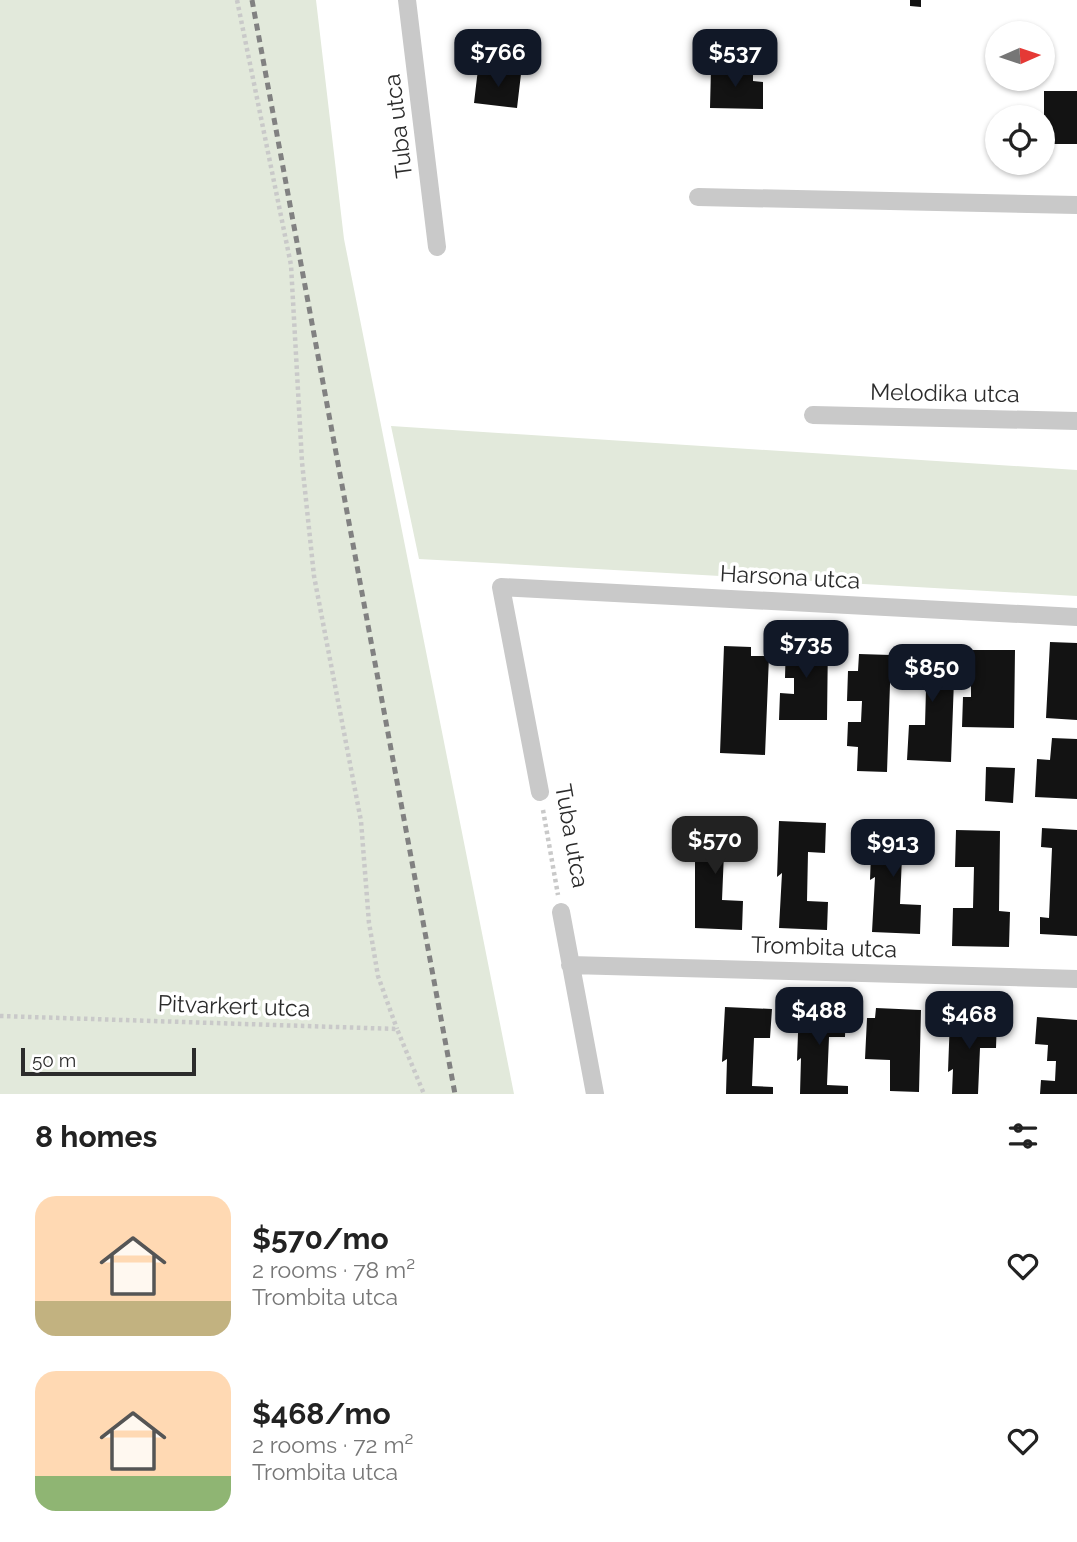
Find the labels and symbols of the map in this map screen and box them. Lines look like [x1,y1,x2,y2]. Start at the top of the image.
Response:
north arrow [985,21,1055,91]
pin: $766 [457,29,539,89]
pin: $537 [694,29,776,89]
street label: Tuba utca [378,72,417,180]
street label: Melodika utca [870,378,1020,407]
street label: Harsona utca [719,559,861,594]
pin: $735 [765,620,847,680]
pin: $850 [891,644,973,704]
street label: Tuba utca [550,782,595,890]
pin: $570 [674,816,756,876]
pin: $913 [852,820,934,879]
street label: Trombita utca [751,930,898,963]
pin: $488 [778,988,860,1047]
street label: Pitvarkert utca [157,989,311,1022]
pin: $468 [928,992,1010,1051]
scale bar [21,1045,196,1077]

